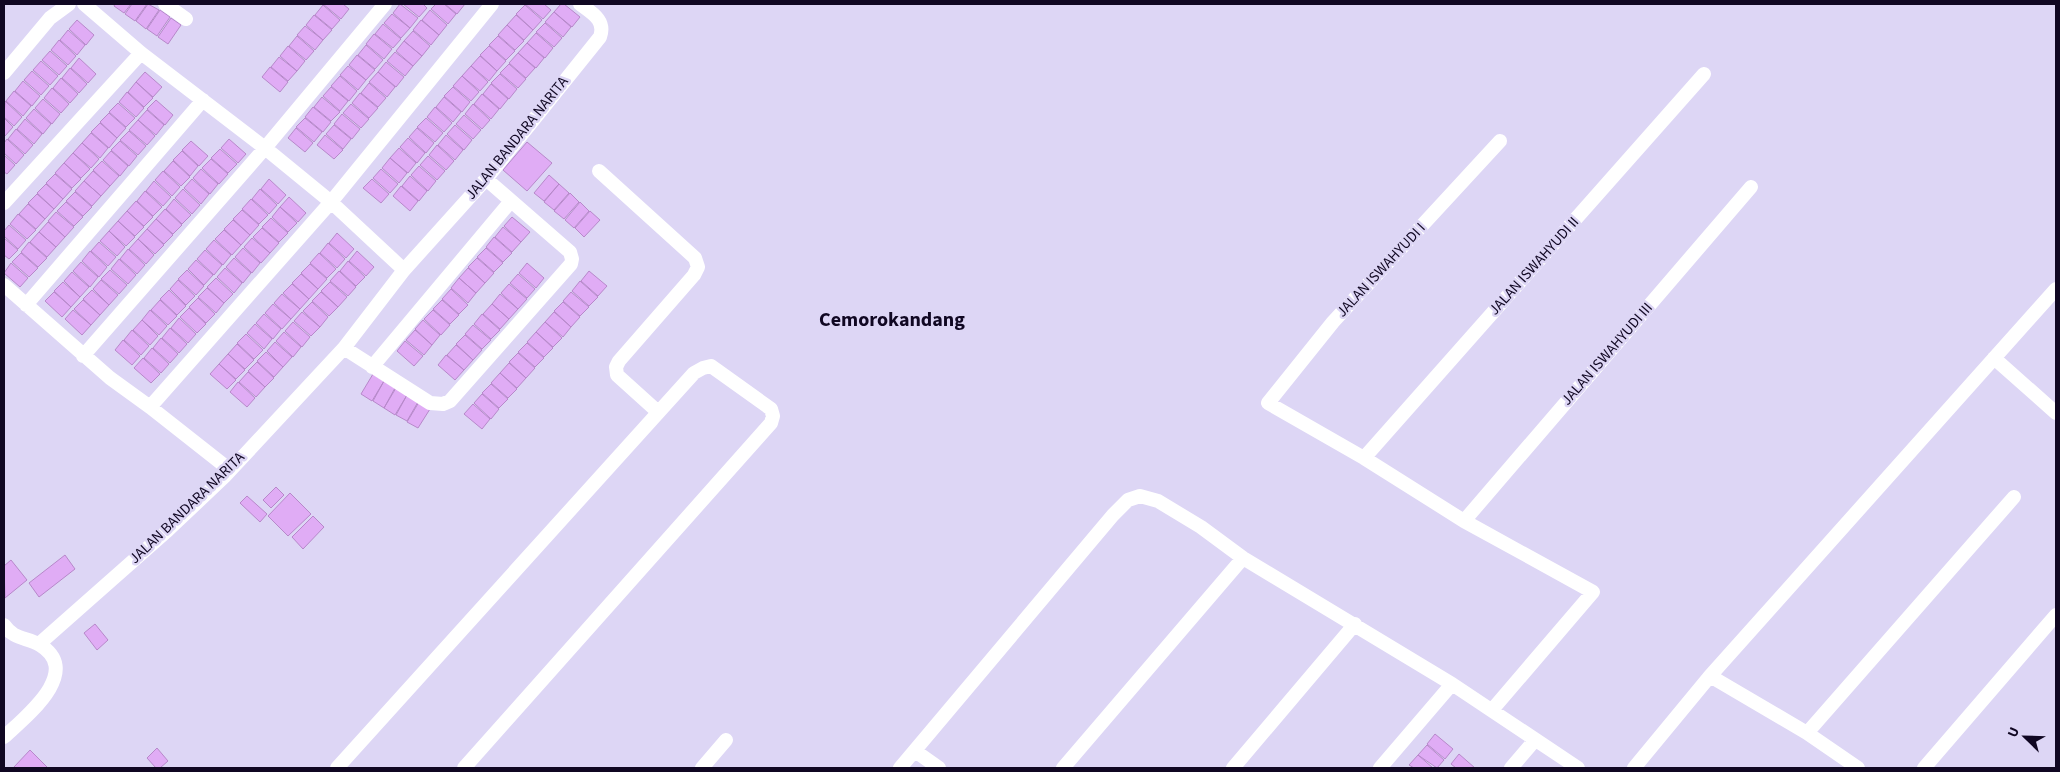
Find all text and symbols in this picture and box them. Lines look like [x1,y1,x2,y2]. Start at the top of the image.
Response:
street label: JALAN BANDARA NARITA [461,71,574,204]
street label: JALAN ISWAHYUDI II [1484,212,1584,320]
street label: JALAN ISWAHYUDI I [1332,218,1430,322]
street label: JALAN ISWAHYUDI III [1556,298,1658,410]
district label: Cemorokandang [819,306,965,334]
street label: JALAN BANDARA NARITA [125,447,250,569]
north arrow [2000,712,2050,762]
text: U [2003,724,2025,741]

